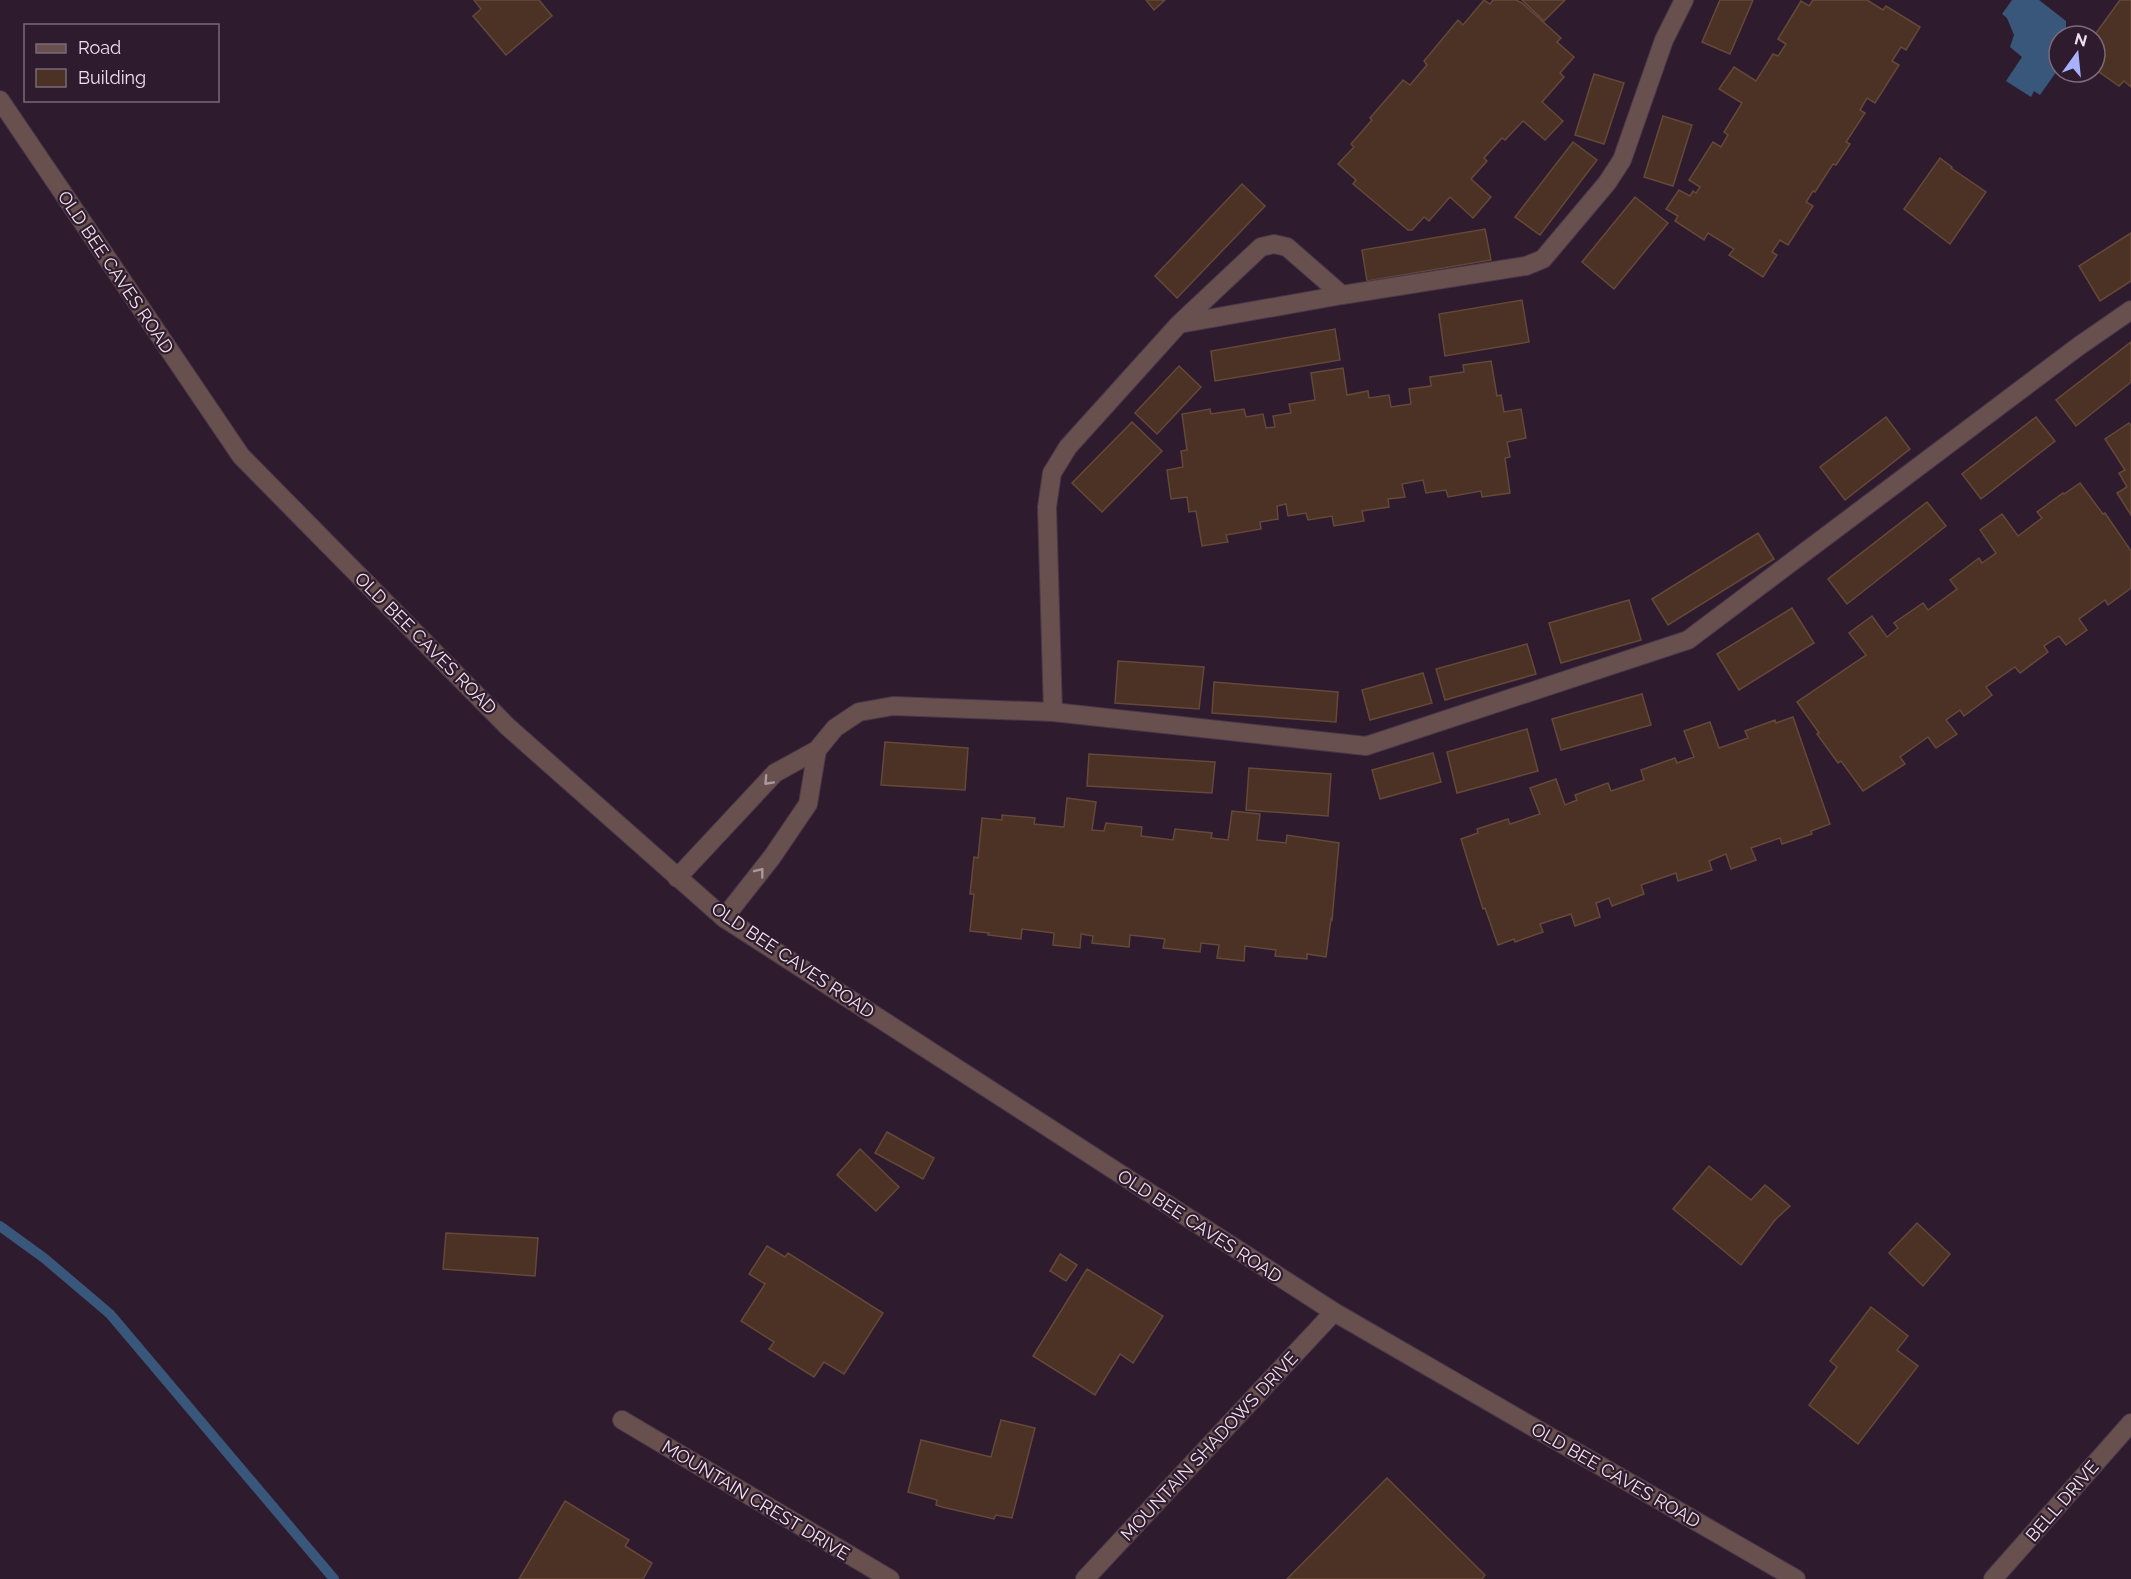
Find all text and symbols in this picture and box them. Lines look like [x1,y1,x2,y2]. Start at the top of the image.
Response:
legend [24,24,219,102]
north arrow [2047,24,2107,84]
text: N [2072,29,2089,51]
text: Road [78,37,121,58]
text: Building [78,67,146,88]
street label: OLD BEE CAVES ROAD [54,187,178,357]
street label: OLD BEE CAVES ROAD [351,568,501,718]
one-way arrow [764,774,775,785]
one-way arrow [753,868,764,879]
street label: OLD BEE CAVES ROAD [708,898,878,1022]
street label: OLD BEE CAVES ROAD [1114,1165,1286,1287]
street label: MOUNTAIN SHADOWS DRIVE [1116,1347,1302,1545]
street label: OLD BEE CAVES ROAD [1528,1418,1704,1532]
street label: MOUNTAIN CREST DRIVE [659,1436,854,1564]
street label: BELL DRIVE [2021,1456,2103,1546]

